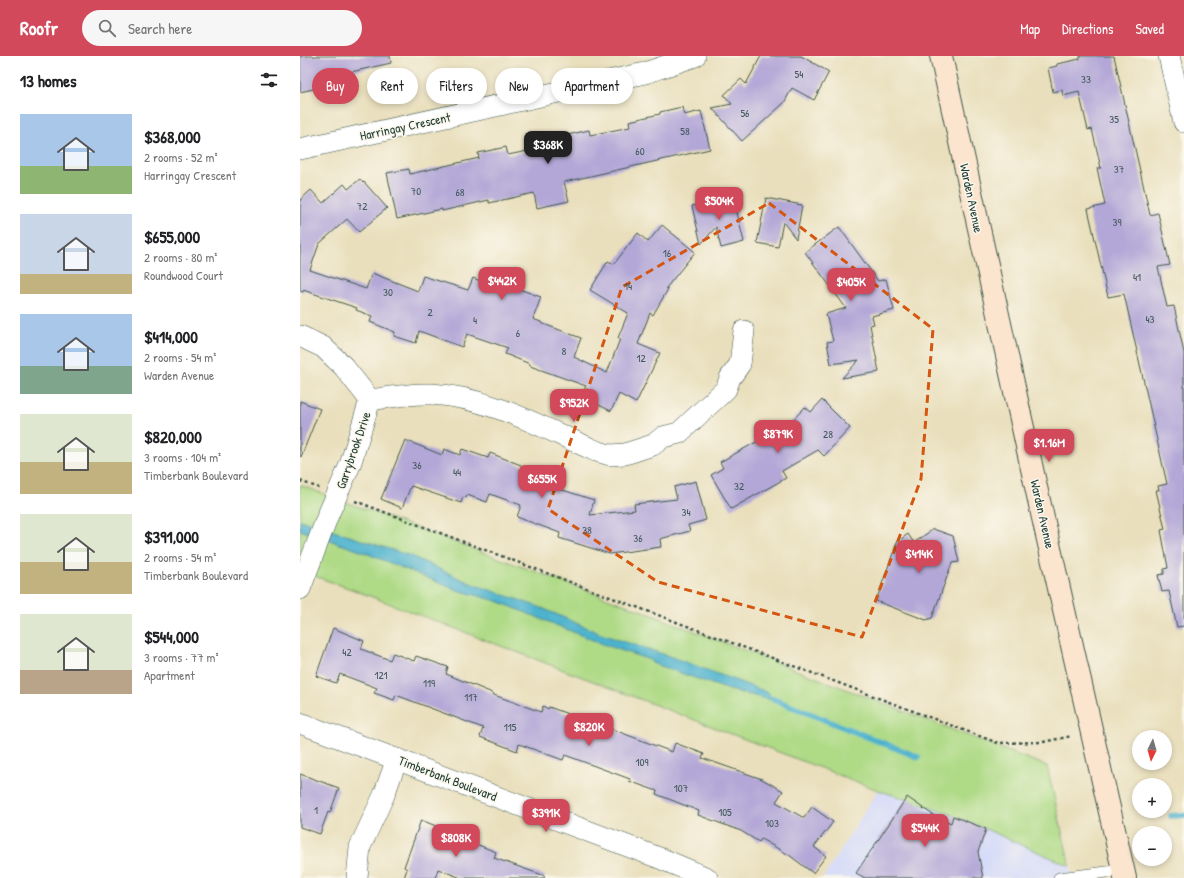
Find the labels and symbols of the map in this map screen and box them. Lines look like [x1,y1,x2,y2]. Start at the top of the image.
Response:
house number: 54 [795,67,803,81]
house number: 33 [1081,72,1091,86]
house number: 56 [740,106,750,120]
street label: Harringay Crescent [358,108,452,144]
house number: 35 [1109,112,1119,126]
house number: 58 [680,124,690,138]
pin: $368K [520,131,576,165]
house number: 60 [635,144,645,158]
street label: Warden Avenue [956,162,988,234]
house number: 37 [1114,162,1124,176]
house number: 70 [411,184,421,198]
house number: 68 [455,185,465,199]
pin: $504K [691,187,747,221]
house number: 72 [357,199,367,213]
house number: 39 [1113,215,1121,229]
house number: 16 [663,246,672,260]
pin: $442K [474,267,530,301]
pin: $405K [823,268,879,302]
house number: 41 [1133,270,1141,284]
house number: 14 [624,279,632,293]
house number: 30 [383,285,393,299]
house number: 2 [427,305,433,319]
house number: 43 [1145,312,1155,326]
house number: 4 [473,313,477,327]
house number: 6 [516,326,521,340]
house number: 8 [562,344,567,358]
house number: 12 [636,351,646,365]
pin: $952K [546,389,602,423]
street label: Garrybrook Drive [331,409,375,491]
pin: $879K [750,420,806,454]
house number: 28 [823,427,833,441]
pin: $1.16M [1016,429,1082,463]
house number: 36 [412,458,422,472]
house number: 44 [453,465,461,479]
pin: $655K [514,465,570,499]
street label: Warden Avenue [1026,478,1060,550]
house number: 32 [734,479,744,493]
house number: 34 [681,505,691,519]
house number: 38 [582,523,592,537]
house number: 36 [633,531,643,545]
pin: $414K [891,540,947,574]
house number: 42 [342,645,352,659]
house number: 121 [374,668,388,682]
house number: 119 [423,676,435,690]
house number: 117 [464,690,478,704]
pin: $820K [561,713,617,747]
house number: 115 [504,720,517,734]
north arrow [1132,730,1172,770]
street label: Timberbank Boulevard [396,751,500,805]
house number: 109 [636,755,648,769]
house number: 107 [674,781,688,795]
pin: $391K [518,799,574,833]
house number: 1 [314,803,318,817]
house number: 105 [718,805,732,819]
pin: $544K [897,814,953,848]
house number: 103 [765,816,779,830]
pin: $808K [428,824,484,858]

